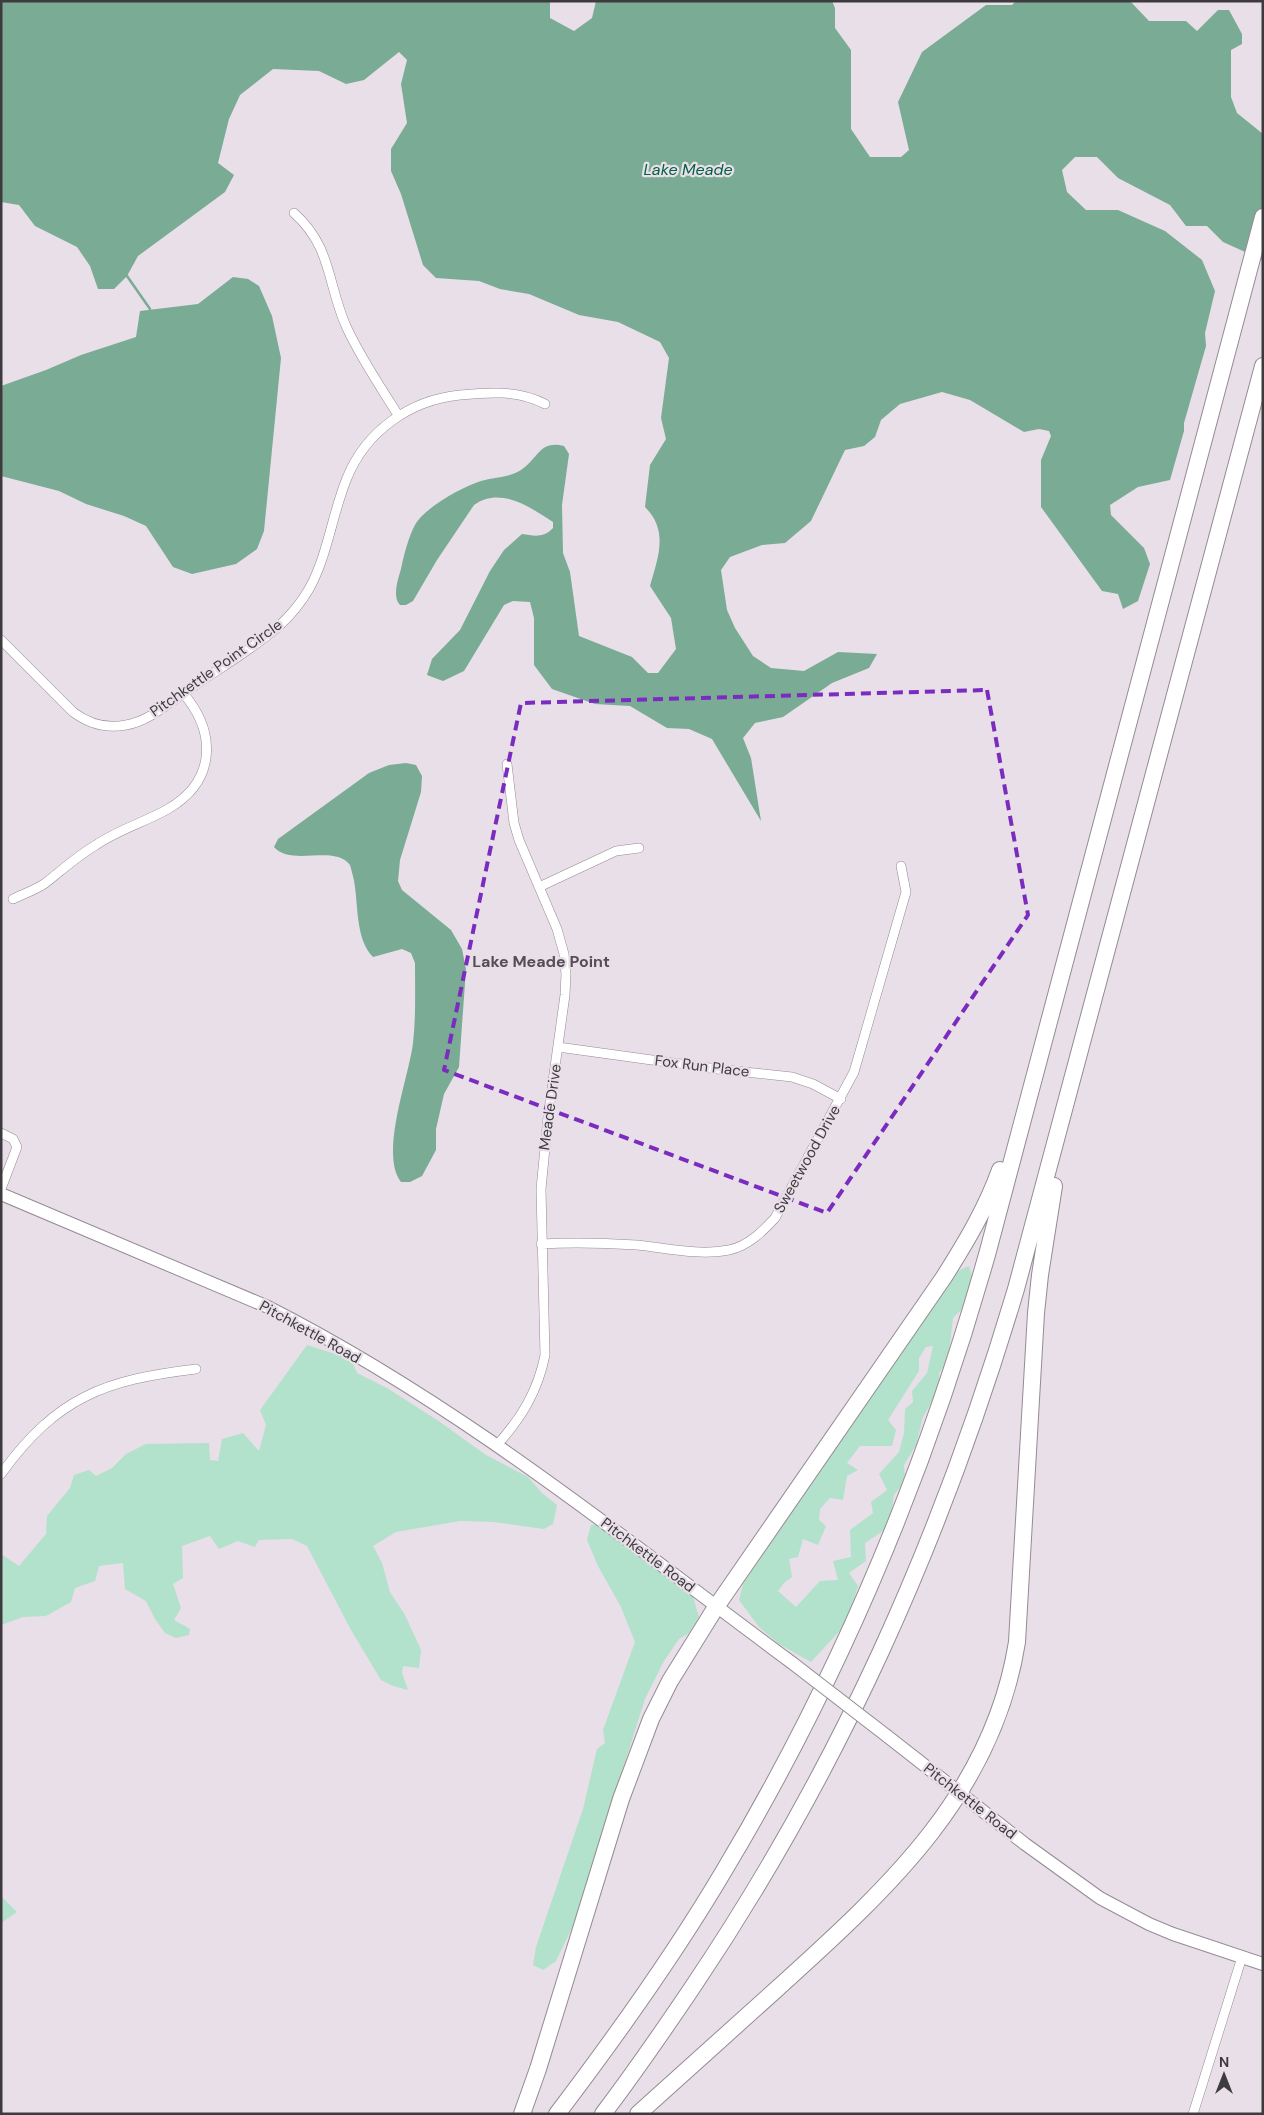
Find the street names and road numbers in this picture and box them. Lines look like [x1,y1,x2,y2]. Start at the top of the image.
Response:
street label: Pitchkettle Point Circle [146,615,286,721]
street label: Fox Run Place [654,1050,750,1082]
street label: Meade Drive [534,1063,566,1151]
street label: Sweetwood Drive [769,1101,845,1217]
street label: Pitchkettle Road [256,1296,364,1368]
street label: Pitchkettle Road [597,1513,699,1597]
street label: Pitchkettle Road [919,1758,1021,1844]

